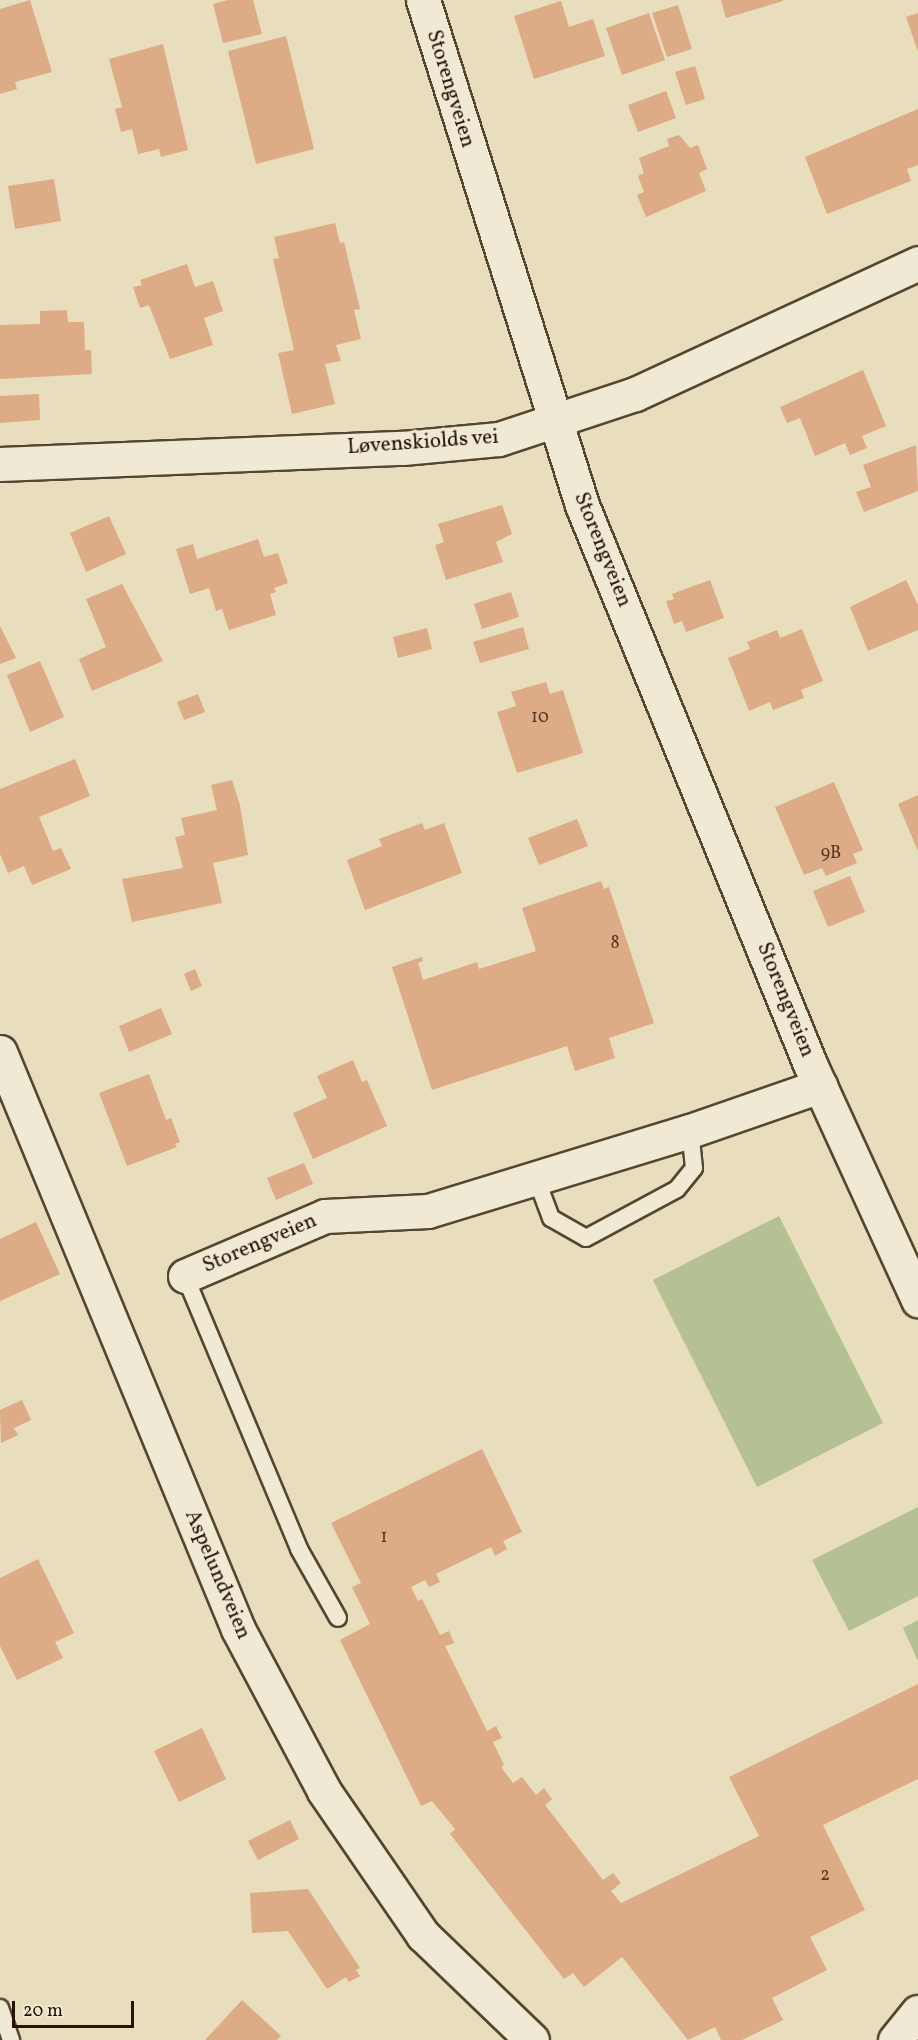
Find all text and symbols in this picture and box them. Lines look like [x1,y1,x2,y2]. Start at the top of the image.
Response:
street label: Storengveien [420,27,480,151]
street label: Løvenskiolds vei [346,425,500,461]
street label: Storengveien [568,489,636,611]
house number: 10 [531,707,549,729]
house number: 9B [821,843,841,865]
house number: 8 [610,933,620,955]
street label: Storengveien [751,939,819,1061]
street label: Storengveien [199,1209,321,1279]
street label: Aspelundveien [178,1507,256,1643]
house number: 1 [381,1527,387,1549]
house number: 2 [820,1865,830,1887]
scale bar [15,1989,136,2027]
text: 20 m [23,1999,63,2024]

